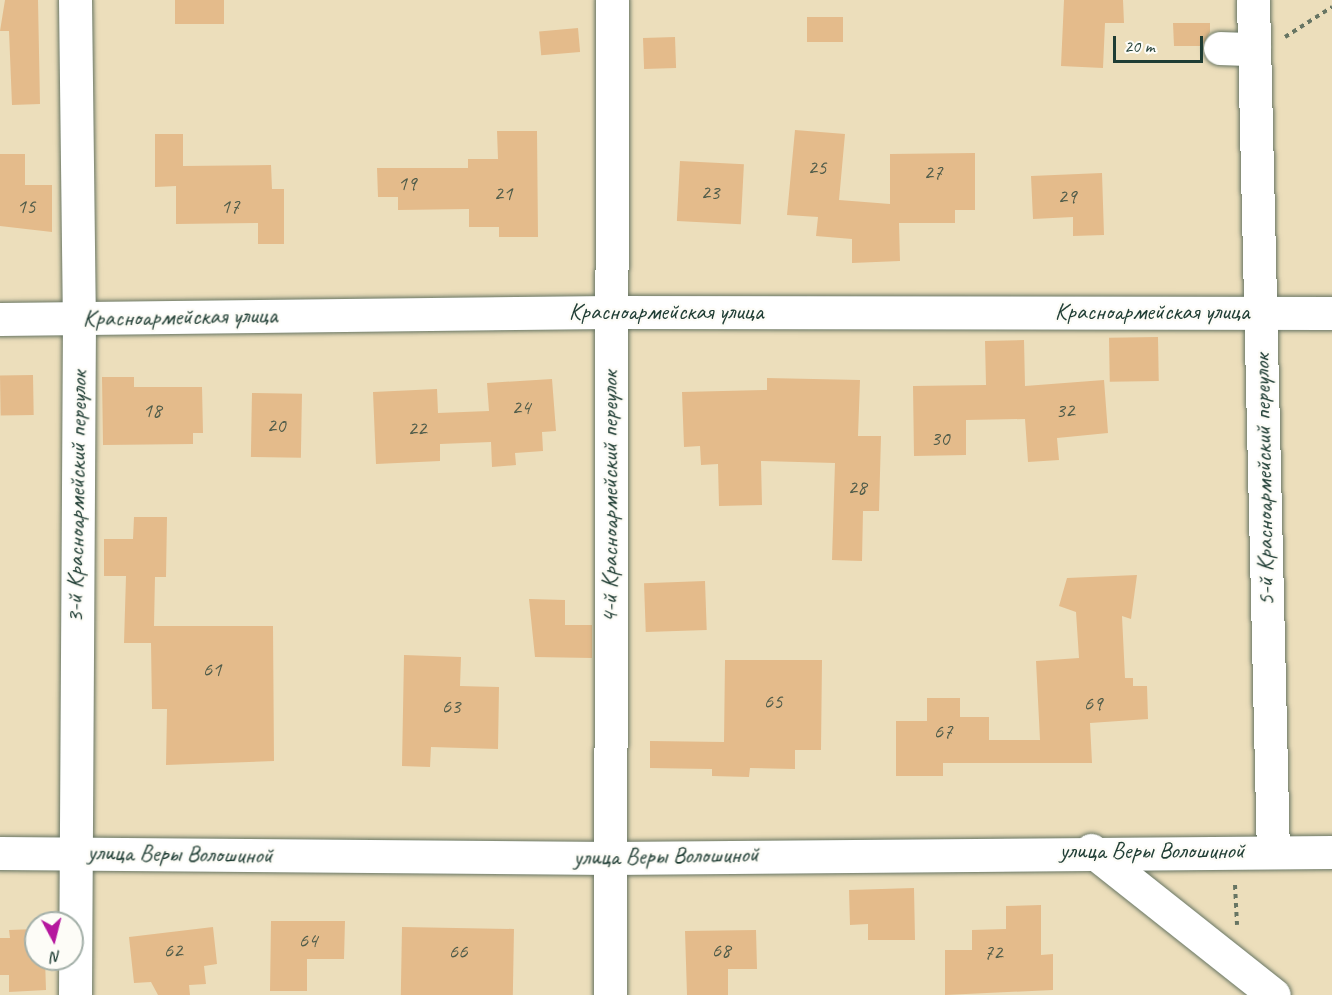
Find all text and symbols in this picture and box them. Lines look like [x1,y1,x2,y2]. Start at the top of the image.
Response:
scale bar [1116,24,1206,62]
text: 20 m [1124,35,1155,57]
house number: 25 [808,154,826,180]
house number: 27 [924,159,942,185]
house number: 19 [398,170,416,196]
house number: 23 [701,179,719,205]
house number: 21 [494,180,512,206]
house number: 29 [1058,183,1076,209]
house number: 15 [17,193,35,219]
house number: 17 [221,193,239,219]
street label: Красноармейская улица [568,298,764,326]
street label: Красноармейская улица [1054,298,1250,326]
street label: Красноармейская улица [82,301,278,333]
street label: 5-й Красноармейский переулок [1247,354,1281,606]
street label: 3-й Красноармейский переулок [60,371,94,623]
street label: 4-й Красноармейский переулок [596,371,624,623]
house number: 24 [512,394,530,420]
house number: 18 [143,397,161,423]
house number: 32 [1056,397,1074,423]
house number: 20 [267,412,285,438]
house number: 22 [408,415,426,441]
house number: 30 [931,425,949,451]
house number: 28 [848,474,866,500]
house number: 61 [203,656,221,682]
house number: 65 [764,688,782,714]
house number: 69 [1084,690,1102,716]
house number: 63 [442,693,460,719]
house number: 67 [934,718,952,744]
street label: улица Веры Волошиной [1059,837,1245,865]
street label: улица Веры Волошиной [87,838,273,870]
street label: улица Веры Волошиной [573,840,759,872]
north arrow [24,911,84,971]
house number: 64 [299,927,317,953]
house number: 62 [164,937,182,963]
house number: 68 [712,937,730,963]
house number: 66 [449,938,467,964]
house number: 72 [984,939,1002,965]
text: N [50,946,62,967]

